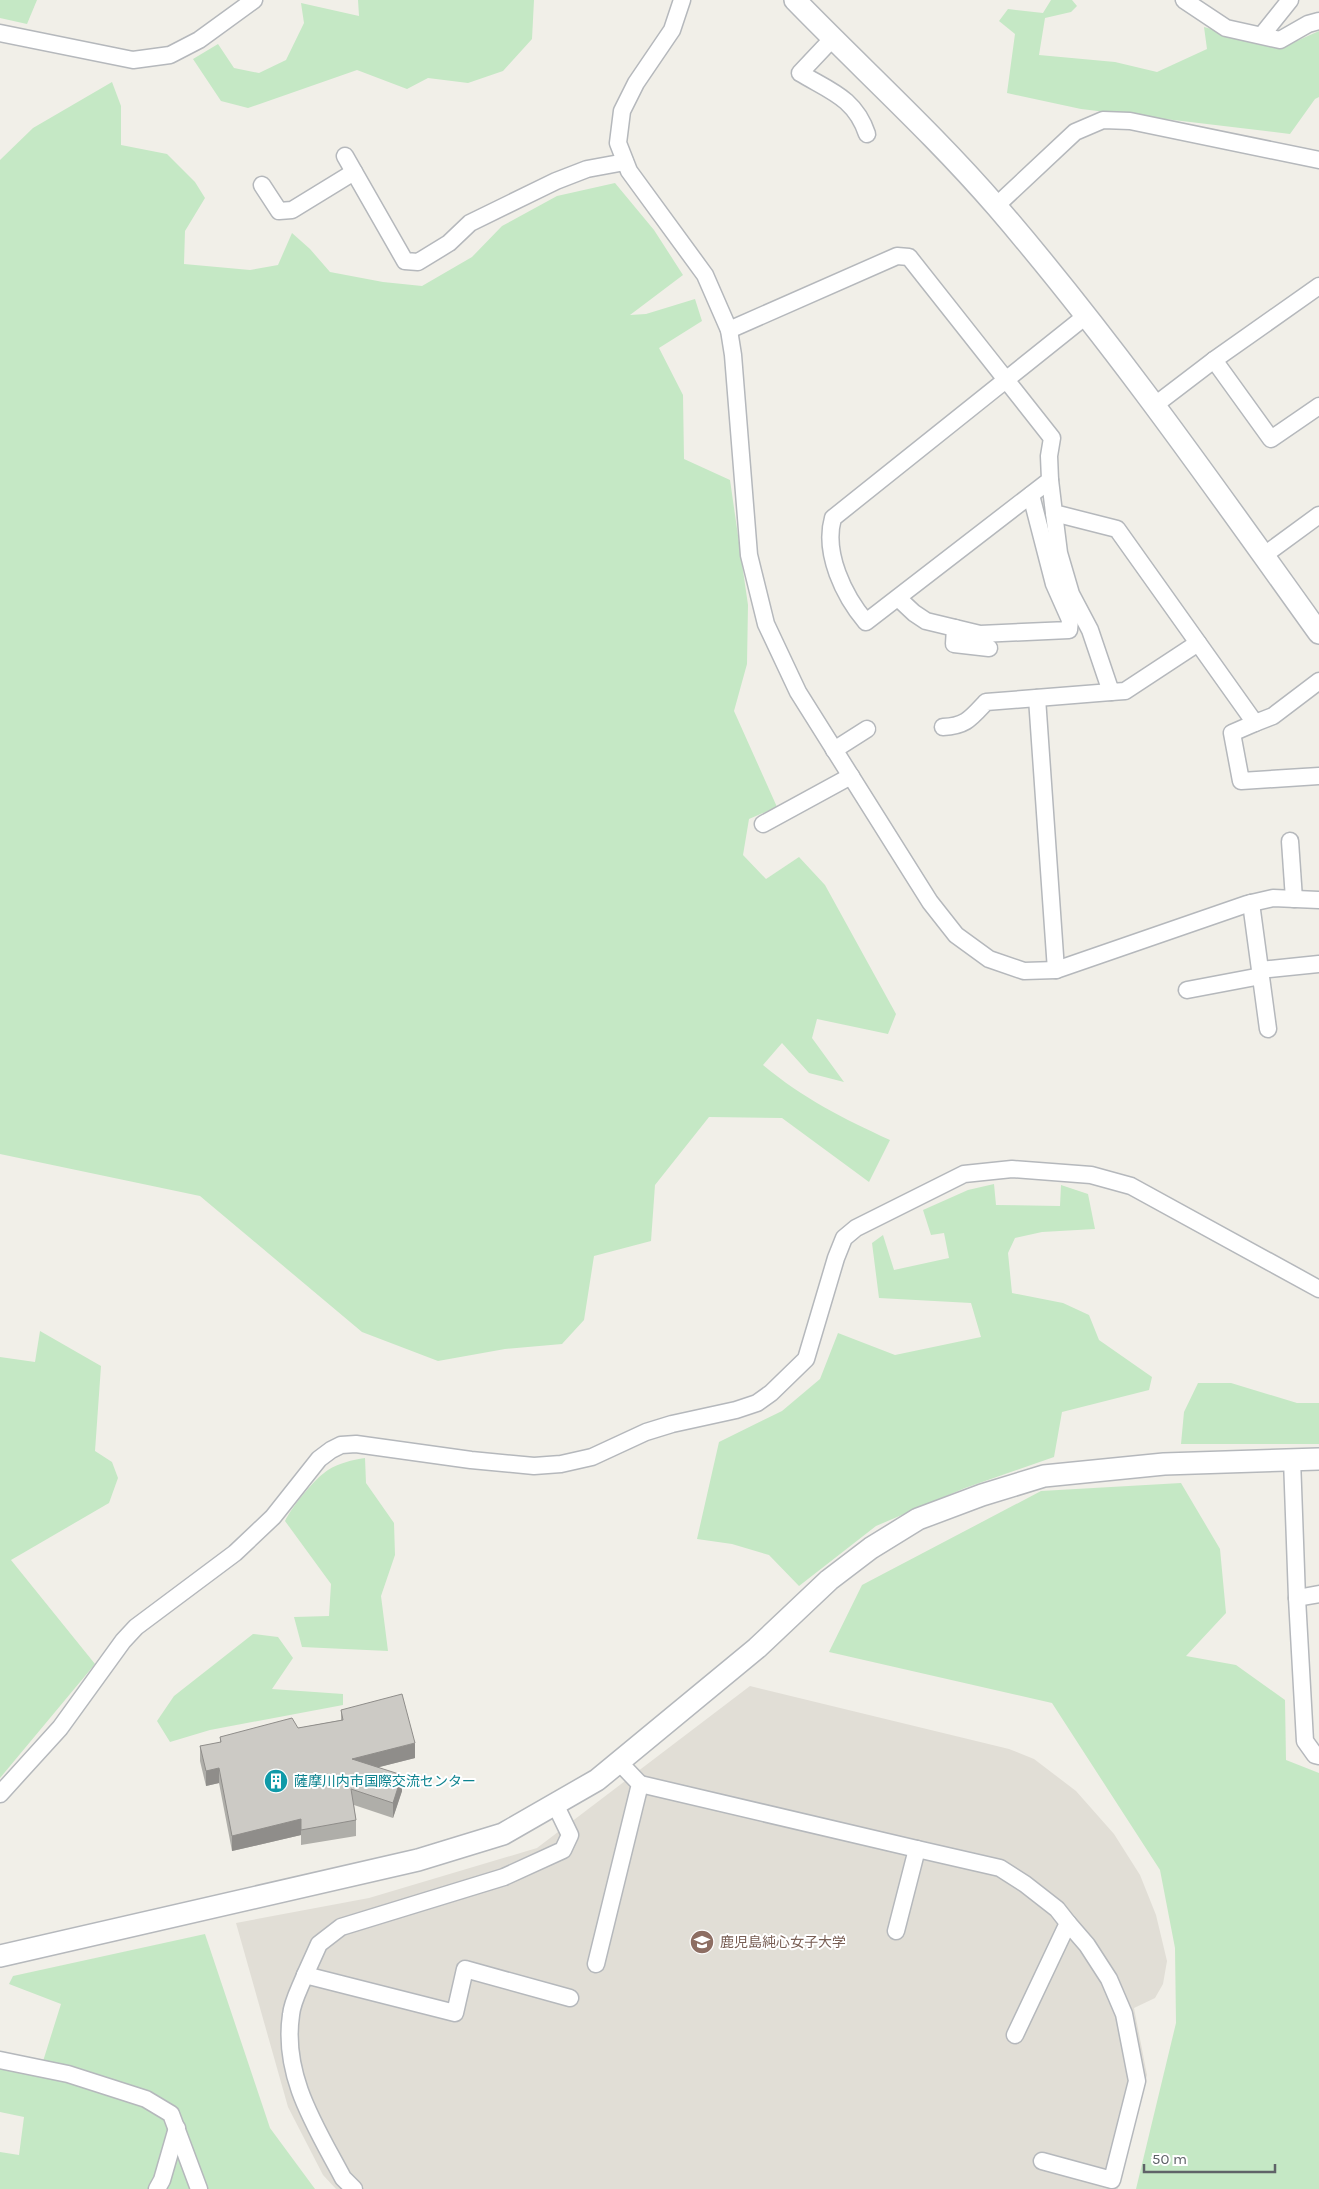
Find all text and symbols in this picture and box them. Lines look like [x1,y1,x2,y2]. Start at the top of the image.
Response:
building icon: 薩摩川内市国際交流センター [263,1768,289,1794]
place label: 薩摩川内市国際交流センター [294,1773,476,1790]
school or university icon: 鹿児島純心女子大学 [689,1929,715,1955]
place label: 鹿児島純心女子大学 [720,1934,846,1951]
scale bar [1144,2142,1275,2174]
text: 50 m [1152,2150,1187,2168]

